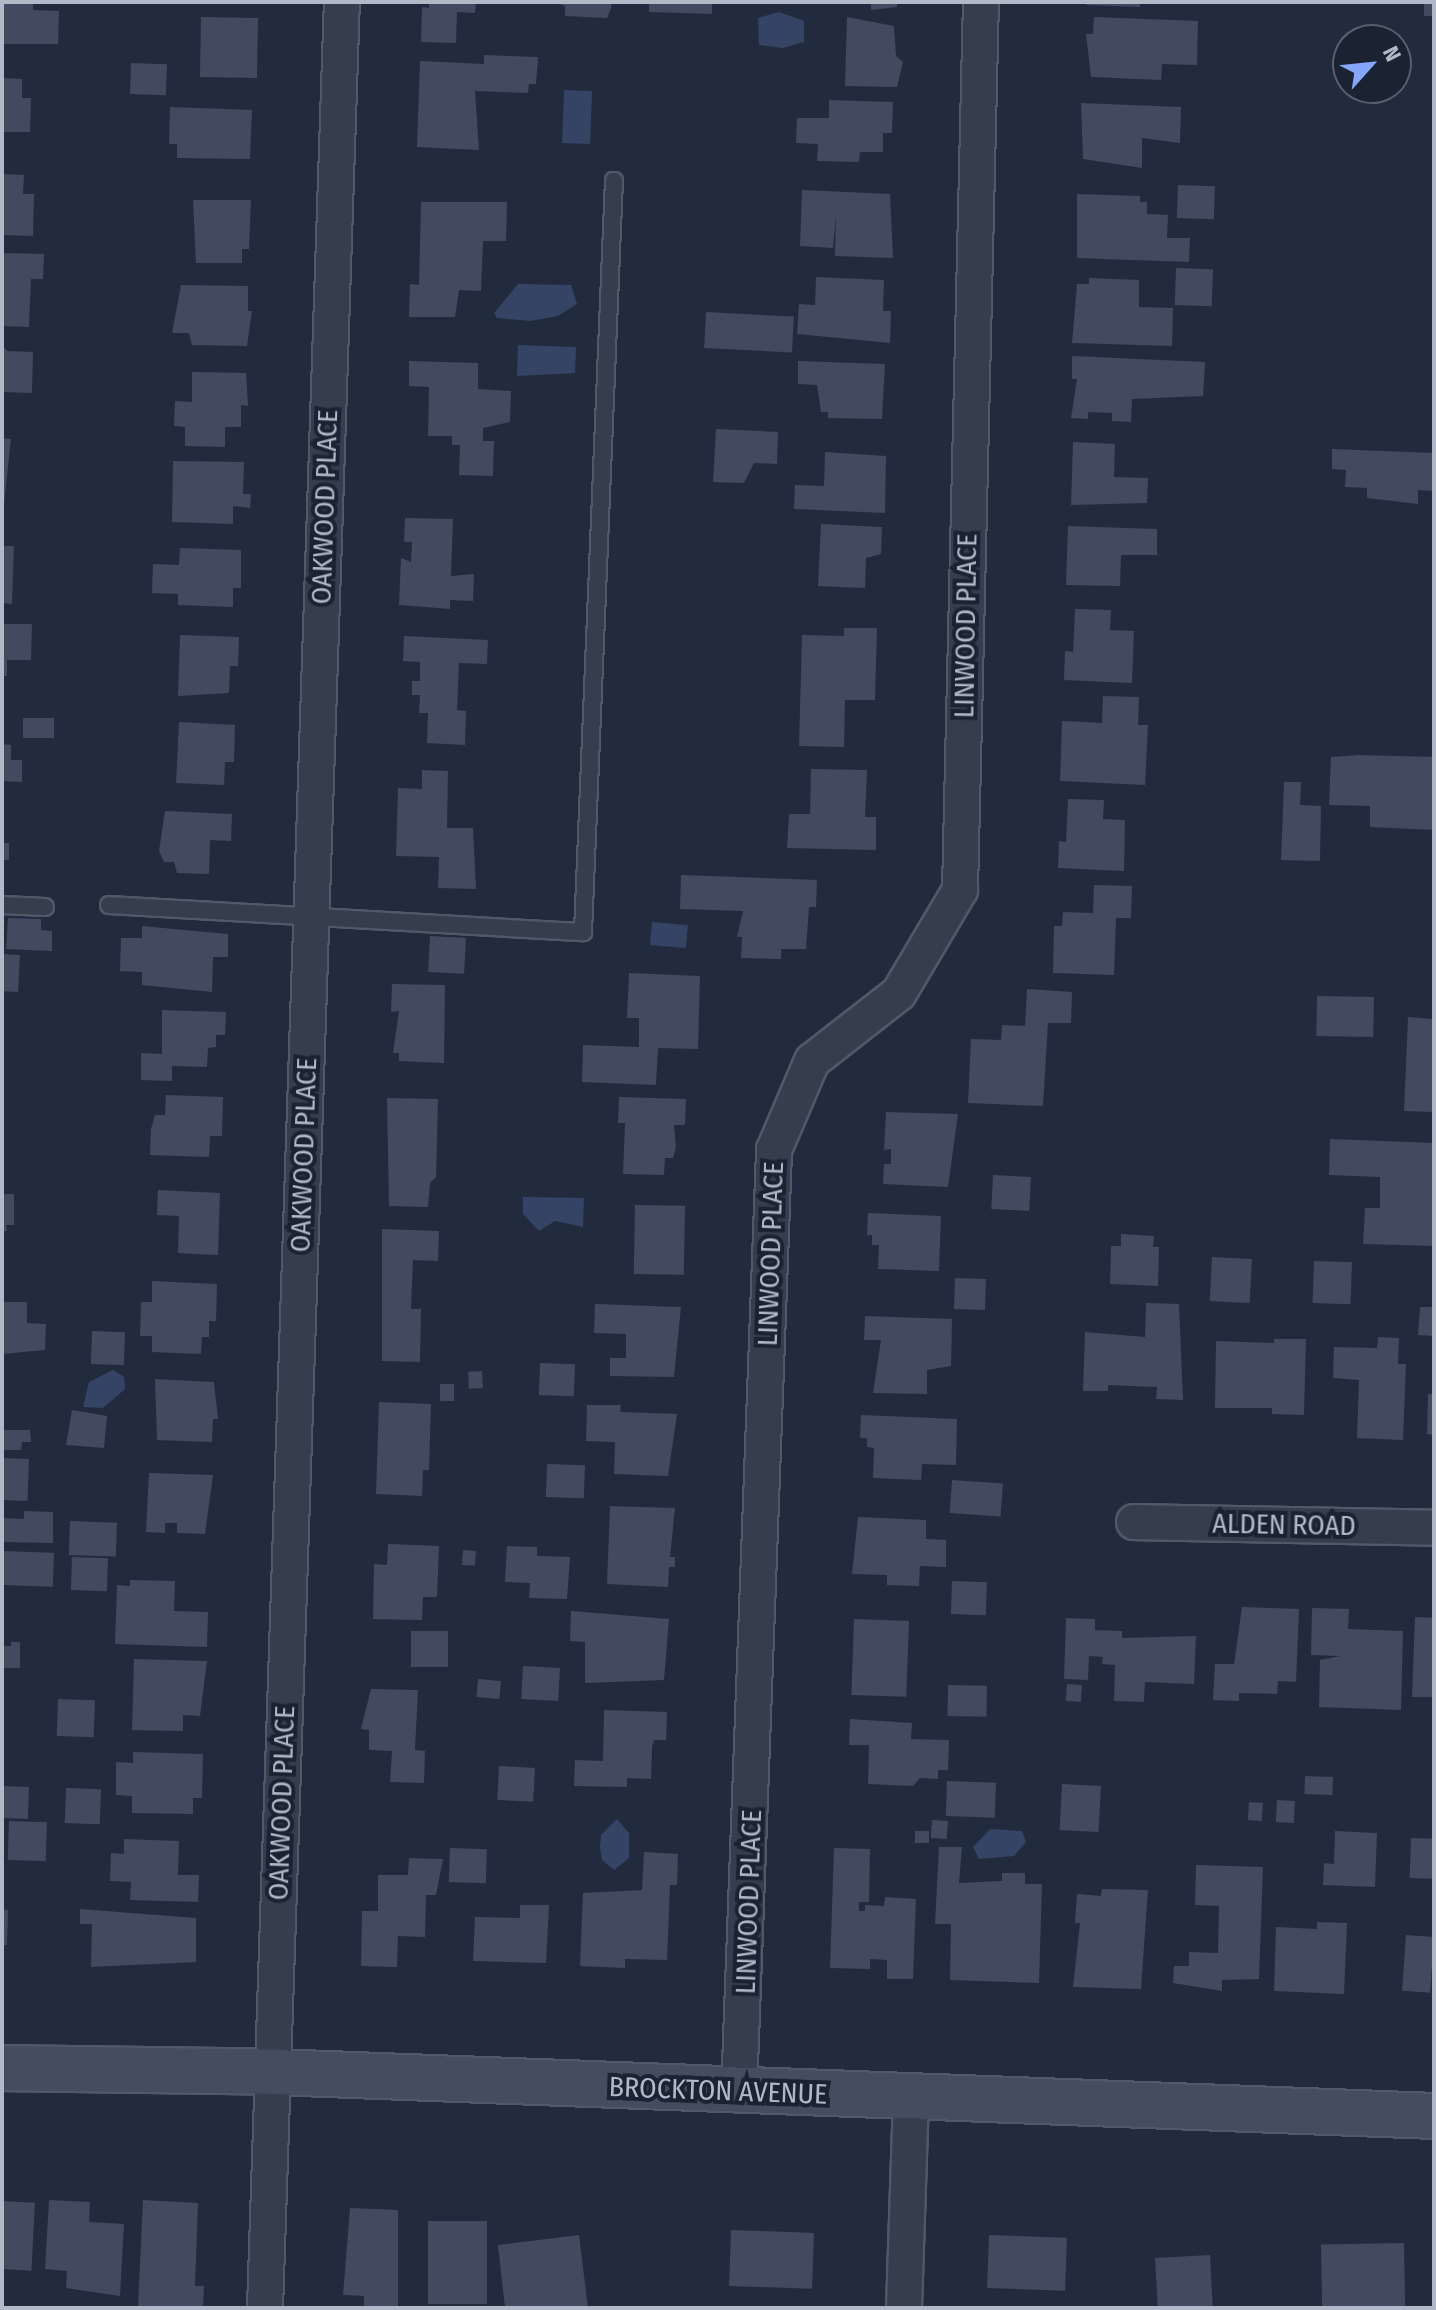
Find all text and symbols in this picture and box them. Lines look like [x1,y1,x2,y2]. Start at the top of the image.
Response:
north arrow [1332,24,1412,104]
text: N [1377,42,1407,66]
street label: OAKWOOD PLACE [305,409,345,605]
street label: LINWOOD PLACE [948,533,984,719]
street label: OAKWOOD PLACE [284,1057,324,1253]
street label: LINWOOD PLACE [751,1161,791,1347]
street label: ALDEN ROAD [1212,1507,1356,1543]
street label: OAKWOOD PLACE [262,1705,302,1901]
street label: LINWOOD PLACE [729,1809,769,1995]
street label: BROCKTON AVENUE [608,2070,828,2112]

